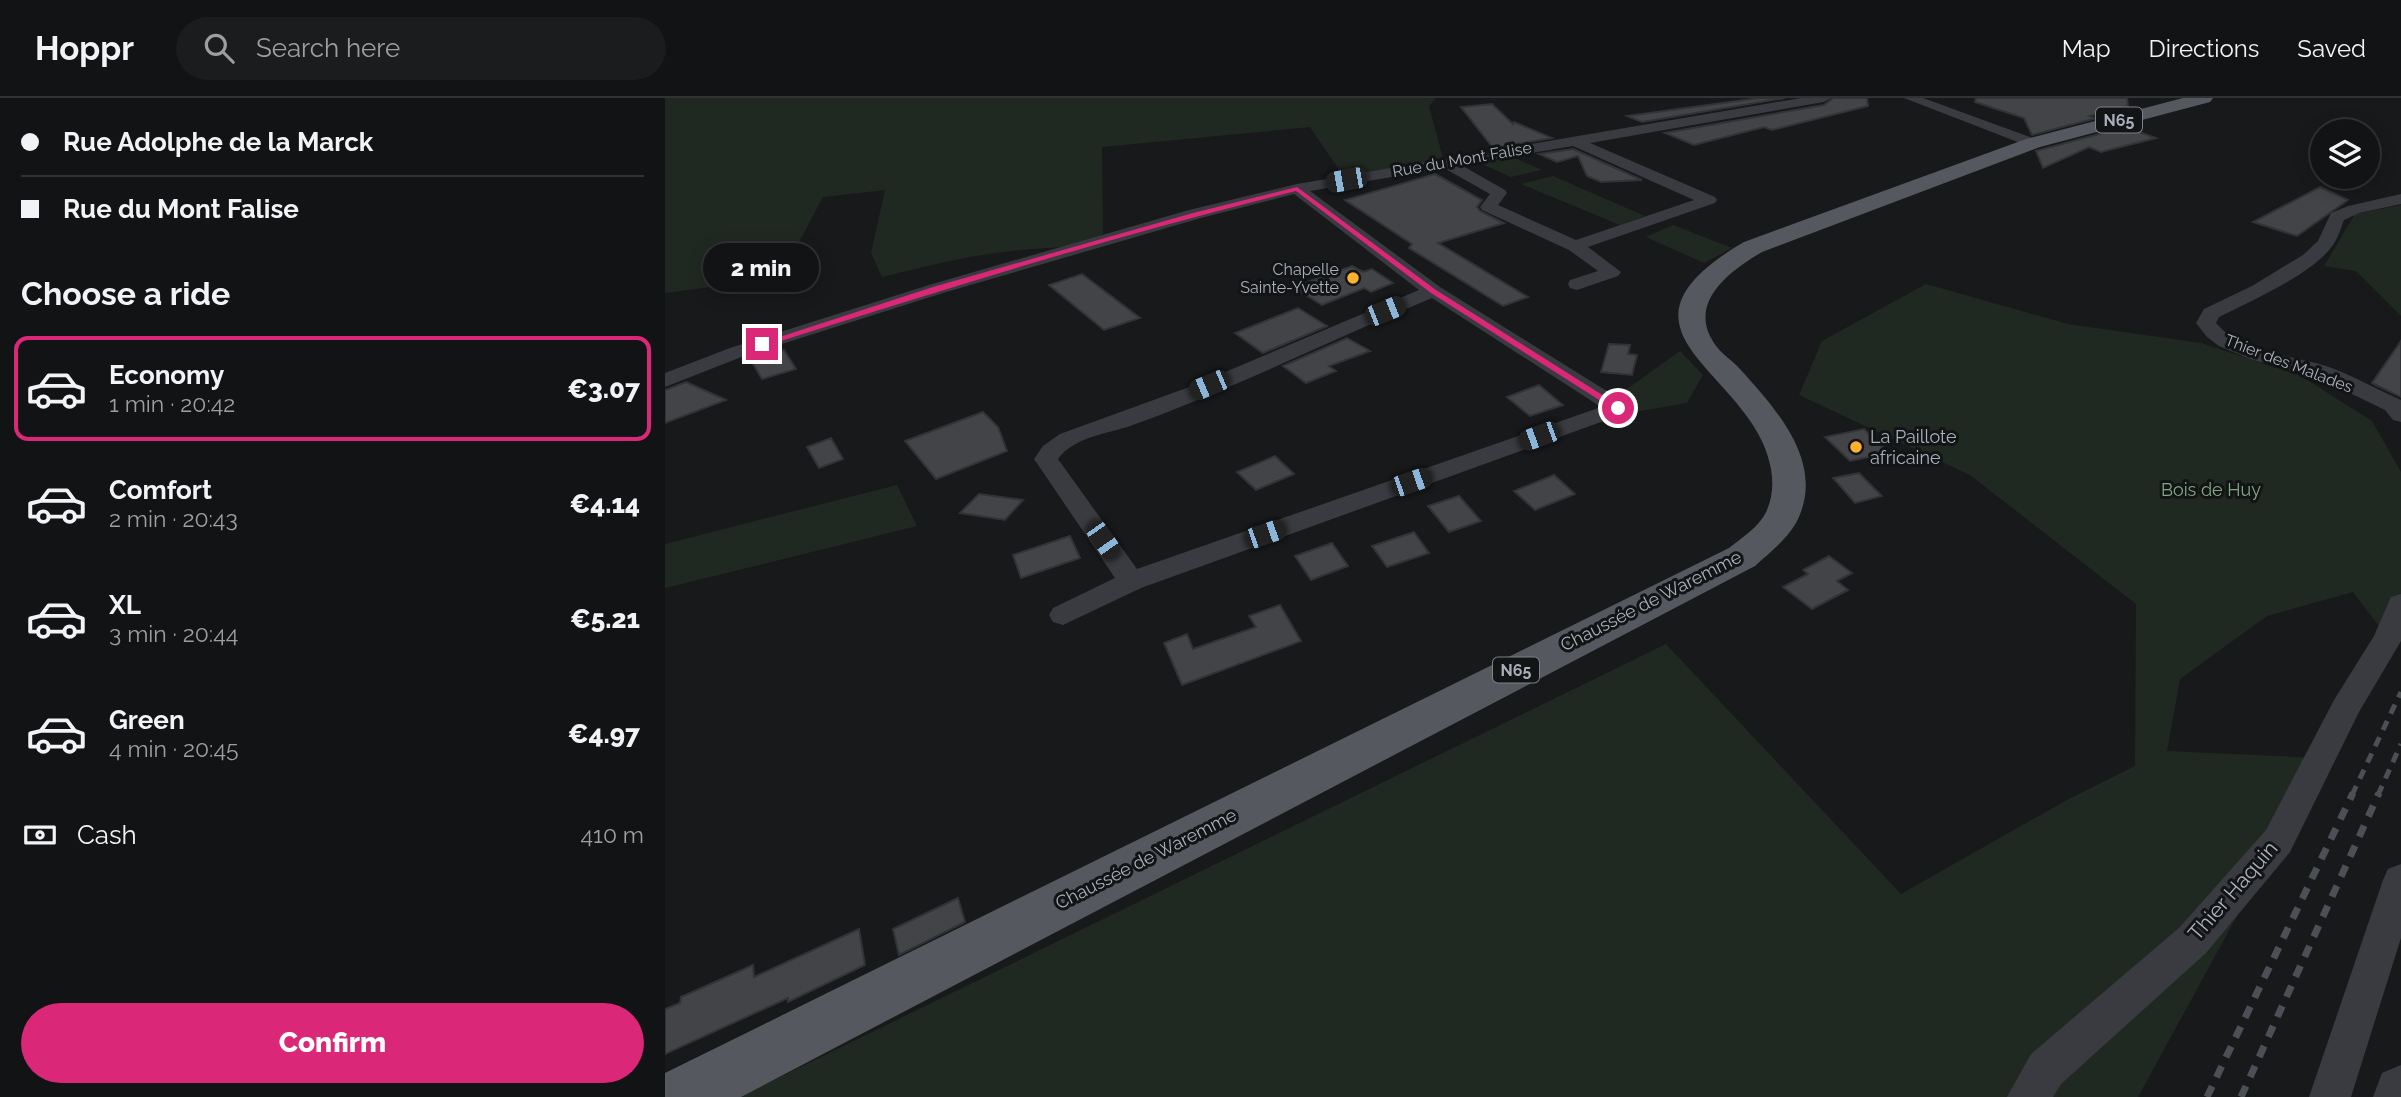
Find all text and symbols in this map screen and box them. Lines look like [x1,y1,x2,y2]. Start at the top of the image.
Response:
search box [176,17,666,80]
text: Hoppr [35,29,134,68]
icon: search [200,29,238,67]
text: Search here [256,33,400,63]
text: Map [2062,34,2111,63]
text: Directions [2149,34,2259,63]
text: Saved [2297,34,2366,63]
road number: N65 [2096,108,2142,132]
map controls [2310,119,2380,189]
button: layers [2310,119,2380,189]
text: Rue Adolphe de la Marck [63,127,373,157]
street label: Rue du Mont Falise [1391,138,1533,181]
car [1324,166,1369,194]
text: Rue du Mont Falise [63,194,299,224]
callout: 2 min [704,243,820,292]
text: 2 min [731,254,791,281]
place label: Chapelle Sainte-Yvette [1240,260,1339,297]
marker: Chapelle Sainte-Yvette [1345,270,1361,286]
text: Choose a ride [21,275,230,312]
car [1362,293,1409,329]
route end [746,328,778,360]
street label: Thier des Malades [2222,330,2356,397]
icon: car [25,357,88,420]
text: Economy [109,360,224,390]
car [1186,367,1233,403]
text: €3.07 [567,374,640,404]
text: 1 min · 20:42 [109,390,235,417]
route start [1602,392,1634,424]
car [1516,419,1563,453]
place label: La Paillote africaine [1870,426,1957,468]
marker: La Paillote africaine [1848,439,1864,455]
car [1388,465,1435,499]
icon: car [25,472,88,535]
text: Comfort [109,475,212,505]
park label: Bois de Huy [2161,479,2261,500]
text: €4.14 [569,489,640,519]
text: 2 min · 20:43 [109,505,238,532]
car [1083,517,1124,563]
car [1242,517,1289,551]
street label: Chaussée de Waremme [1557,546,1745,655]
icon: car [25,587,88,650]
text: XL [109,590,141,620]
text: €5.21 [570,604,640,634]
text: 3 min · 20:44 [109,620,238,647]
road number: N65 [1493,657,1539,682]
icon: car [25,702,88,765]
text: Green [109,705,185,735]
text: €4.97 [568,719,640,749]
text: 4 min · 20:45 [109,735,239,762]
street label: Chaussée de Waremme [1052,804,1240,913]
icon: cash [21,816,59,854]
text: Cash [77,820,137,850]
text: 410 m [581,821,644,848]
street label: Thier Haquin [2183,836,2283,945]
button: Confirm [21,1003,644,1083]

